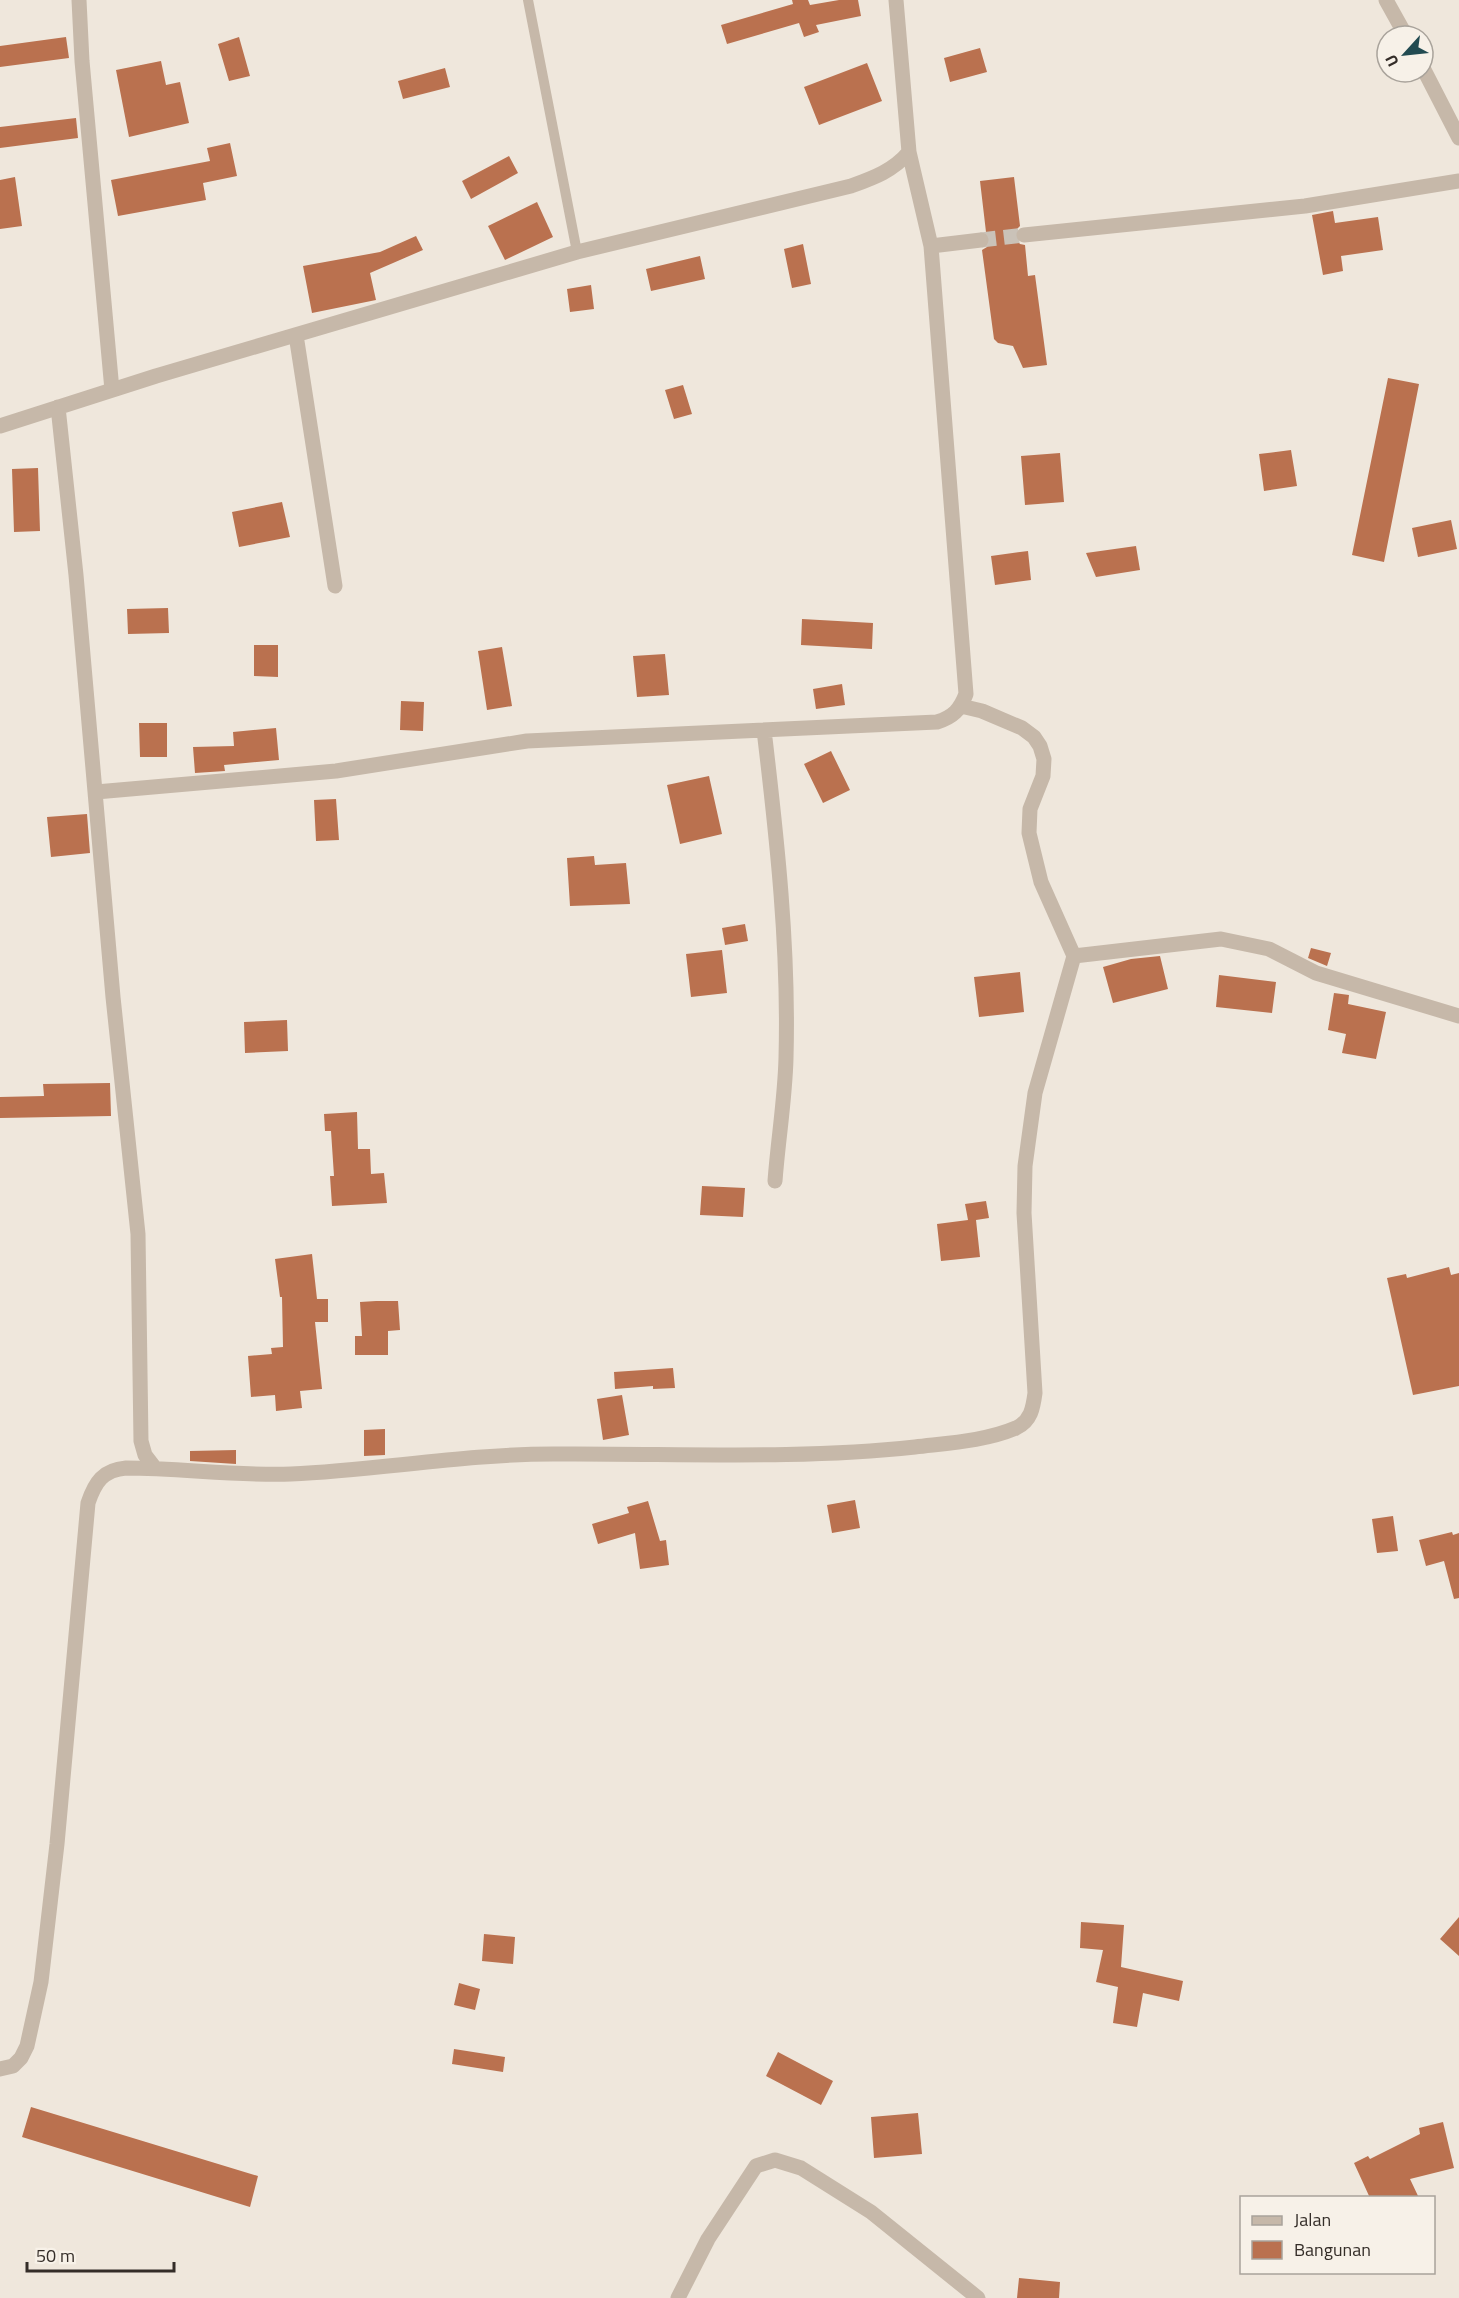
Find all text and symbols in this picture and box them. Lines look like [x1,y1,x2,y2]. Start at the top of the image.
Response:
north arrow [1375,24,1435,84]
text: U [1379,51,1405,71]
legend [1240,2196,1435,2274]
text: Jalan [1294,2206,1331,2233]
scale bar [27,2235,174,2273]
text: Bangunan [1294,2236,1371,2263]
text: 50 m [36,2242,75,2269]

